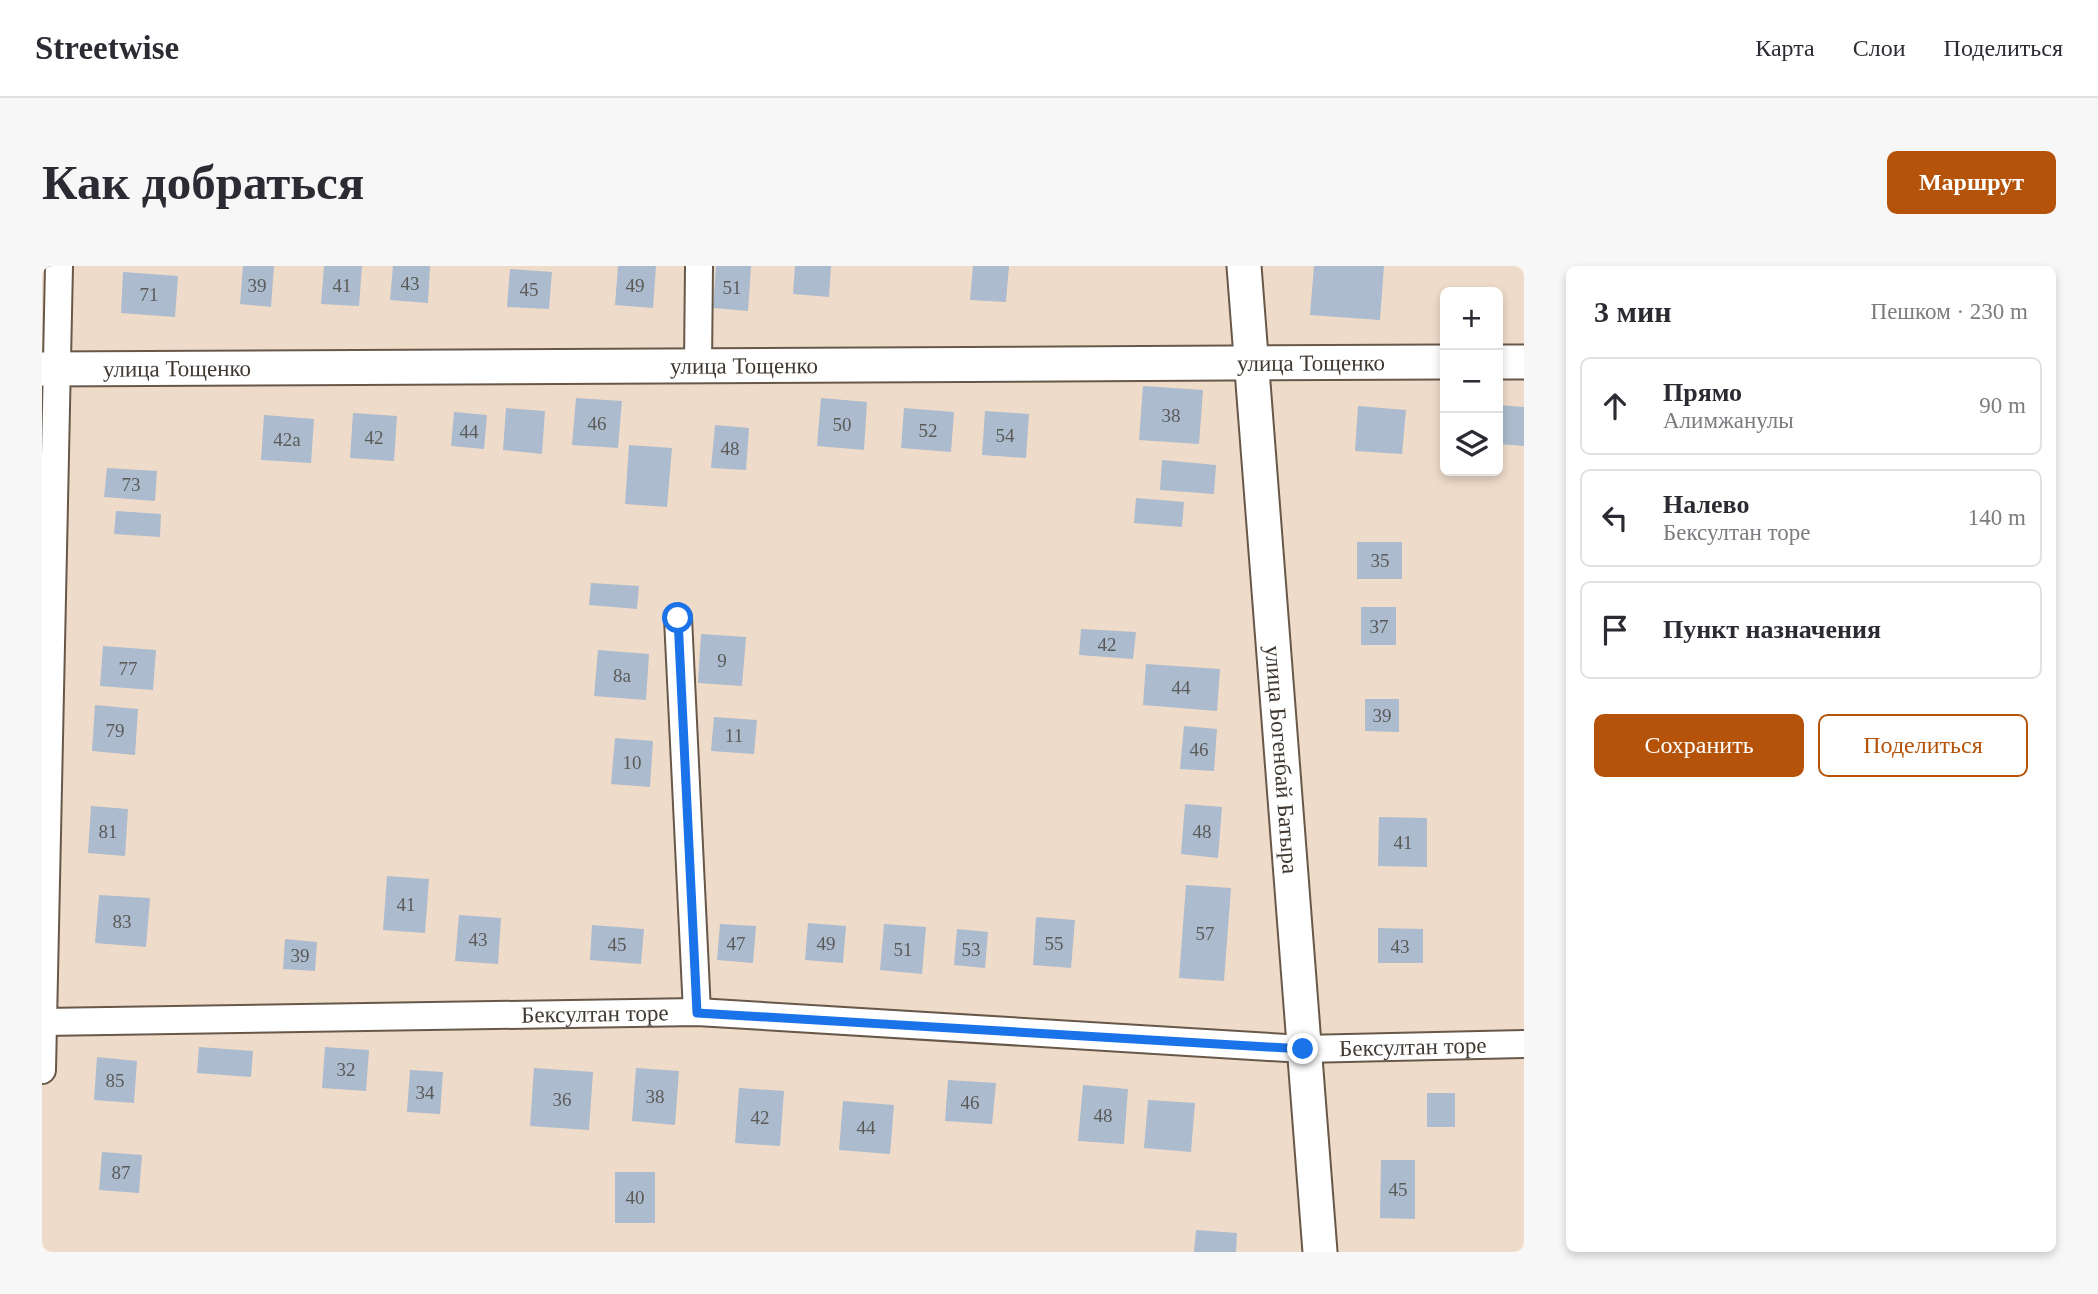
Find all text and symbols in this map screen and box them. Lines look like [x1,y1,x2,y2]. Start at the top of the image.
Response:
text: Streetwise [35,30,179,66]
text: Карта [1755,35,1815,61]
text: Слои [1853,35,1906,61]
text: Поделиться [1944,35,2063,61]
button: Маршрут [1887,151,2056,214]
text: Как добраться [42,155,364,210]
house number: 43 [401,273,420,294]
house number: 39 [248,275,267,296]
house number: 41 [333,275,352,296]
house number: 49 [626,275,645,296]
house number: 51 [723,277,742,298]
house number: 45 [520,279,539,300]
house number: 71 [140,284,159,305]
map controls [1440,287,1503,476]
button: + [1440,287,1503,350]
text: 3 мин [1594,295,1672,328]
text: Пешком · 230 m [1871,299,2028,324]
street label: улица Тощенко [1237,350,1385,376]
button: − [1440,350,1503,413]
street label: улица Тощенко [670,353,818,378]
street label: улица Тощенко [103,355,251,381]
text: Прямо [1663,378,1742,407]
icon: ahead [1596,387,1634,425]
text: 90 m [1979,393,2026,418]
house number: 38 [1162,405,1181,426]
text: Алимжанулы [1663,408,1794,433]
house number: 46 [588,413,607,434]
button: layers [1440,413,1503,476]
house number: 50 [833,414,852,435]
house number: 52 [919,420,938,441]
house number: 44 [460,421,479,442]
house number: 54 [996,425,1015,446]
house number: 42 [365,427,384,448]
house number: 42а [273,429,301,450]
house number: 48 [721,438,740,459]
house number: 73 [122,474,141,495]
text: Налево [1663,490,1749,519]
icon: left [1596,499,1634,537]
text: 140 m [1968,505,2026,530]
text: Бексултан торе [1663,520,1810,545]
house number: 35 [1371,550,1390,571]
route start [662,602,693,633]
icon: arrive [1596,611,1634,649]
text: Пункт назначения [1663,615,1881,644]
house number: 37 [1370,616,1389,637]
house number: 42 [1098,634,1117,655]
street label: улица Богенбай Батыра [1261,644,1303,875]
house number: 9 [717,650,727,671]
house number: 77 [119,658,138,679]
house number: 8а [613,665,632,686]
house number: 44 [1172,677,1191,698]
house number: 39 [1373,705,1392,726]
button: Сохранить [1594,714,1804,777]
button: Поделиться [1818,714,2028,777]
house number: 79 [106,720,125,741]
house number: 11 [725,725,743,746]
house number: 46 [1190,739,1209,760]
house number: 10 [623,752,642,773]
house number: 81 [99,821,118,842]
house number: 48 [1193,821,1212,842]
house number: 41 [1394,832,1413,853]
house number: 41 [397,894,416,915]
house number: 83 [113,911,132,932]
house number: 57 [1196,923,1215,944]
house number: 43 [469,929,488,950]
house number: 47 [727,933,746,954]
house number: 49 [817,933,836,954]
house number: 55 [1045,933,1064,954]
house number: 45 [608,934,627,955]
house number: 43 [1391,936,1410,957]
house number: 51 [894,939,913,960]
house number: 53 [962,939,981,960]
house number: 39 [291,945,310,966]
street label: Бексултан торе [521,1000,669,1027]
street label: Бексултан торе [1339,1032,1487,1061]
route end [1287,1033,1318,1064]
house number: 32 [337,1059,356,1080]
house number: 85 [106,1070,125,1091]
house number: 34 [416,1082,435,1103]
house number: 38 [646,1086,665,1107]
house number: 36 [553,1089,572,1110]
house number: 46 [961,1092,980,1113]
house number: 48 [1094,1105,1113,1126]
house number: 42 [751,1107,770,1128]
house number: 44 [857,1117,876,1138]
house number: 87 [112,1162,131,1183]
house number: 45 [1389,1179,1408,1200]
house number: 40 [626,1187,645,1208]

